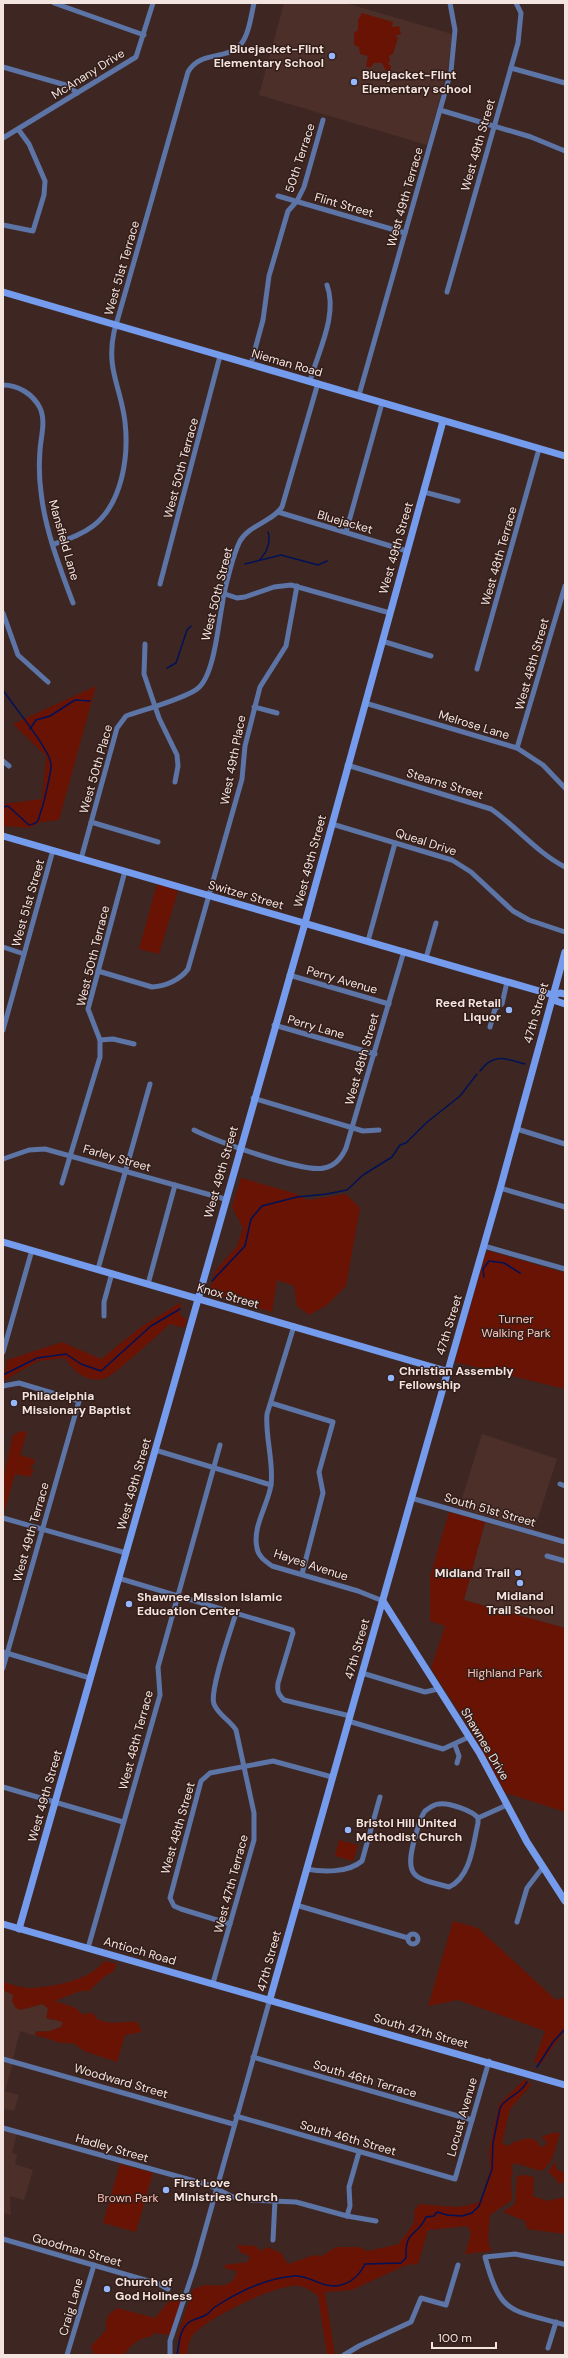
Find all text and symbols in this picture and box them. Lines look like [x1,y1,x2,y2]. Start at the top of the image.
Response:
place label: Bluejacket-Flint Elementary School [214,41,324,71]
street label: McAnany Drive [48,45,128,103]
marker: Bluejacket-Flint Elementary School [327,51,337,61]
place label: Bluejacket-Flint Elementary school [362,67,471,97]
marker: Bluejacket-Flint Elementary school [349,77,359,87]
street label: West 49th Street [457,97,499,193]
street label: 50th Terrace [281,121,319,195]
street label: West 49th Terrace [383,145,427,249]
street label: Flint Street [313,189,376,221]
street label: West 51st Terrace [101,219,143,317]
street label: Nieman Road [250,345,324,381]
street label: West 50th Terrace [160,416,202,520]
street label: Mansfield Lane [45,498,83,582]
street label: West 49th Street [375,500,417,596]
street label: West 48th Terrace [477,504,521,607]
street label: Bluejacket [315,506,375,538]
street label: West 50th Street [198,545,236,642]
street label: West 48th Street [511,616,553,712]
street label: Melrose Lane [437,707,512,743]
street label: West 49th Place [216,714,250,806]
street label: West 50th Place [76,723,116,815]
street label: Stearns Street [405,765,486,803]
street label: West 49th Street [290,813,330,909]
street label: Queal Drive [393,825,459,860]
street label: West 51st Street [8,857,48,949]
street label: Switzer Street [206,877,286,913]
street label: West 50th Terrace [73,904,113,1008]
street label: Perry Avenue [305,962,379,998]
street label: 47th Street [520,980,552,1045]
place label: Reed Retail Liquor [436,995,501,1025]
marker: Reed Retail Liquor [504,1005,514,1015]
street label: Perry Lane [286,1011,347,1043]
street label: West 48th Street [341,1011,383,1107]
street label: West 49th Street [200,1124,242,1220]
street label: Farley Street [81,1141,153,1175]
street label: Knox Street [195,1280,261,1313]
street label: 47th Street [432,1292,466,1357]
park label: Turner Walking Park [481,1311,551,1341]
place label: Christian Assembly Fellowship [399,1363,514,1393]
marker: Christian Assembly Fellowship [386,1373,396,1383]
place label: Philadelphia Missionary Baptist [22,1388,131,1418]
marker: Philadelphia Missionary Baptist [9,1398,19,1408]
street label: West 49th Street [113,1436,155,1532]
street label: West 49th Terrace [9,1480,53,1584]
street label: South 51st Street [442,1489,538,1531]
street label: Hayes Avenue [272,1545,350,1585]
place label: Midland Trail [435,1565,510,1581]
marker: Midland Trail [513,1568,523,1578]
marker: Midland Trail School [515,1578,525,1588]
place label: Midland Trail School [486,1588,554,1618]
place label: Shawnee Mission Islamic Education Center [137,1589,282,1619]
marker: Shawnee Mission Islamic Education Center [124,1599,134,1609]
street label: 47th Street [341,1616,373,1681]
park label: Highland Park [467,1665,543,1681]
street label: West 48th Terrace [115,1688,157,1792]
street label: Shawnee Drive [457,1705,513,1783]
street label: West 49th Street [24,1748,66,1844]
street label: West 48th Street [157,1780,199,1876]
place label: Bristol Hill United Methodist Church [356,1815,462,1845]
marker: Bristol Hill United Methodist Church [343,1825,353,1835]
street label: West 47th Terrace [210,1833,252,1935]
street label: 47th Street [253,1928,285,1993]
street label: Antioch Road [102,1933,178,1969]
street label: South 47th Street [372,2010,471,2052]
street label: South 46th Terrace [311,2057,419,2101]
street label: Woodward Street [72,2060,170,2102]
street label: Locust Avenue [443,2076,481,2158]
street label: South 46th Street [298,2117,398,2159]
street label: Hadley Street [74,2130,151,2166]
place label: First Love Ministries Church [174,2175,278,2205]
marker: First Love Ministries Church [161,2185,171,2195]
park label: Brown Park [97,2190,159,2206]
street label: Goodman Street [30,2230,124,2270]
place label: Church of God Holiness [115,2274,192,2304]
street label: Craig Lane [55,2276,87,2338]
marker: Church of God Holiness [102,2284,112,2294]
scale bar [432,2324,496,2350]
text: 100 m [438,2330,472,2346]

